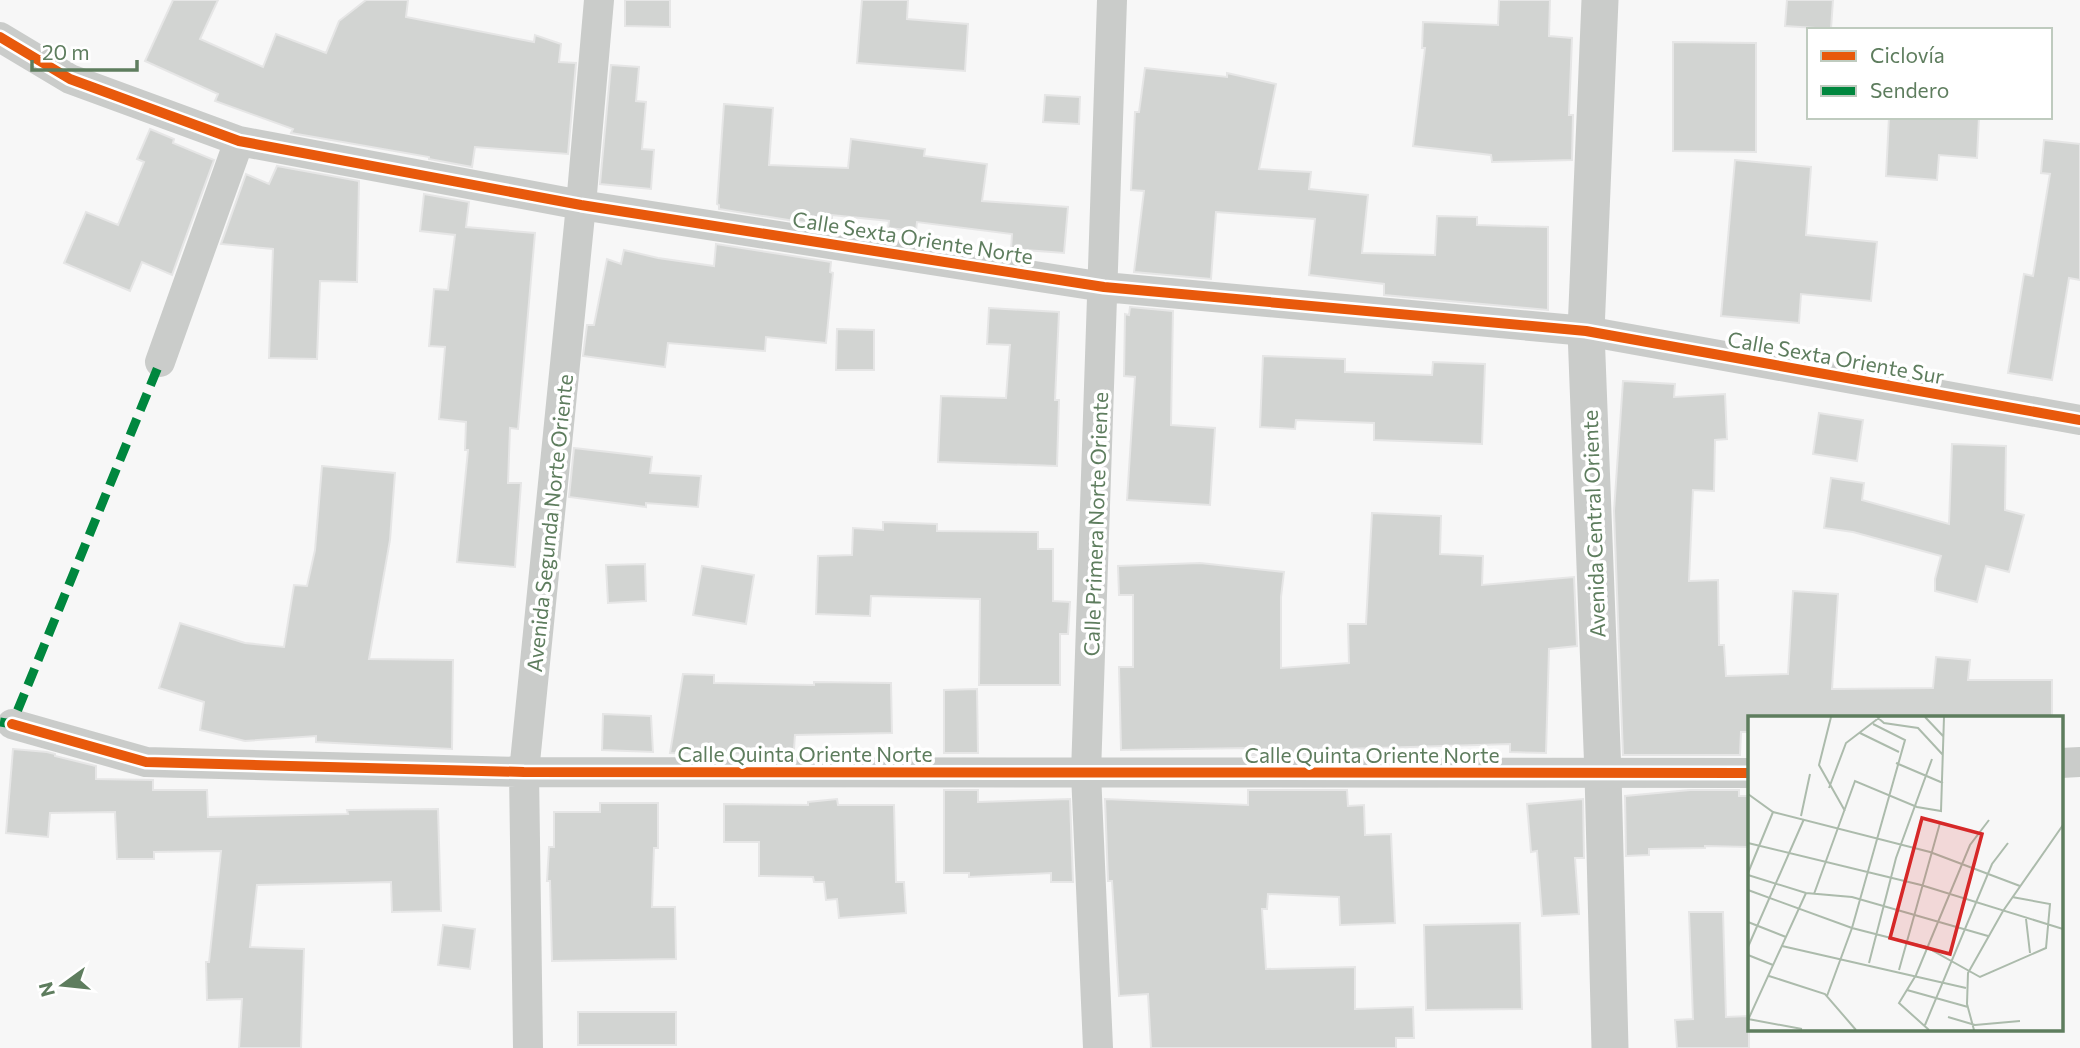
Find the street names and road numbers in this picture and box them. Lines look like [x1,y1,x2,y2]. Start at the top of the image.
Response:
street label: Calle Sexta Oriente Norte [791,206,1035,268]
street label: Calle Sexta Oriente Sur [1726,326,1946,388]
street label: Avenida Segunda Norte Oriente [521,373,577,673]
street label: Calle Primera Norte Oriente [1078,391,1112,657]
street label: Avenida Central Oriente [1577,410,1609,638]
street label: Calle Quinta Oriente Norte [678,741,932,766]
street label: Calle Quinta Oriente Norte [1245,742,1499,767]

